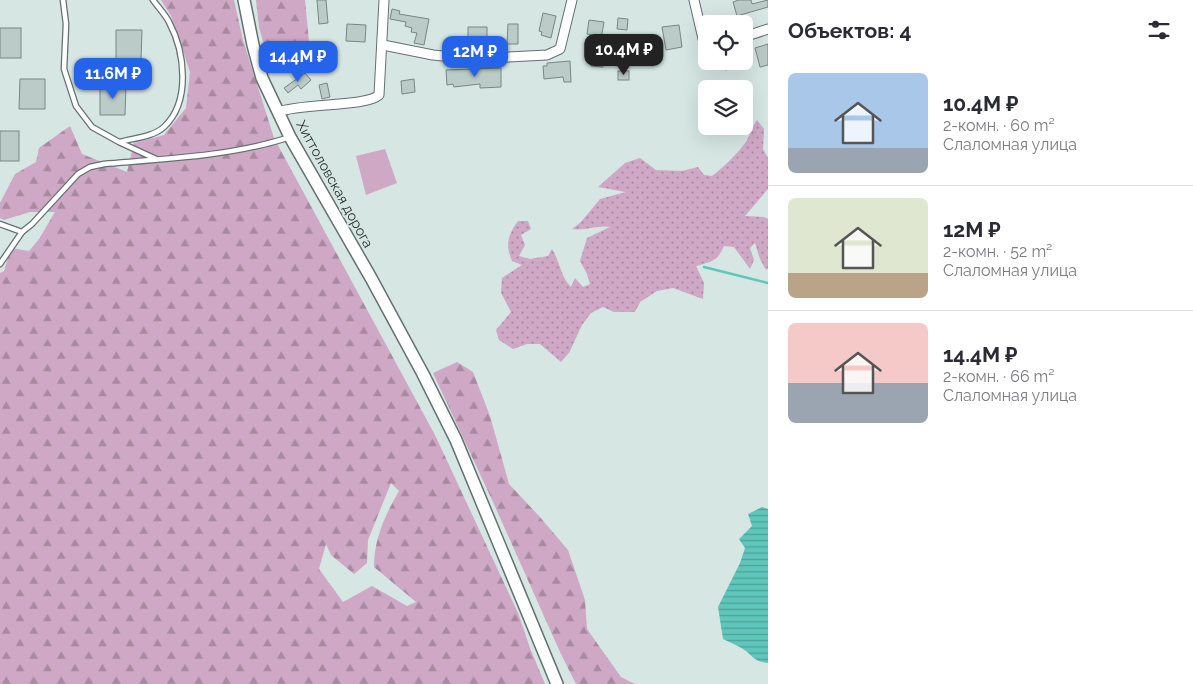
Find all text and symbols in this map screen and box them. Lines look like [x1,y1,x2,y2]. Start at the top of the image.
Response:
map controls [698,15,753,135]
button: locate [698,15,753,70]
icon: filters [1145,16,1173,44]
text: Объектов: 4 [788,18,911,43]
pin: 10.4M ₽ [578,34,670,76]
pin: 12M ₽ [440,36,510,78]
text: 10.4M ₽ [595,40,653,59]
pin: 14.4M ₽ [252,41,344,83]
text: 12M ₽ [453,42,497,61]
text: 14.4M ₽ [270,47,326,66]
pin: 11.6M ₽ [67,58,159,100]
text: 11.6M ₽ [85,64,141,83]
button: layers [698,80,753,135]
text: 10.4M ₽ [943,91,1018,116]
icon: home [828,93,888,153]
text: 2-комн. · 60 m² [943,116,1055,135]
street label: Хиттоловская дорога [293,118,377,250]
text: Слаломная улица [943,135,1077,154]
text: 12M ₽ [943,217,1001,242]
icon: home [828,218,888,278]
text: 2-комн. · 52 m² [943,242,1052,261]
text: Слаломная улица [943,261,1077,280]
text: 14.4M ₽ [943,342,1018,367]
icon: home [828,343,888,403]
text: 2-комн. · 66 m² [943,367,1055,386]
text: Слаломная улица [943,386,1077,405]

